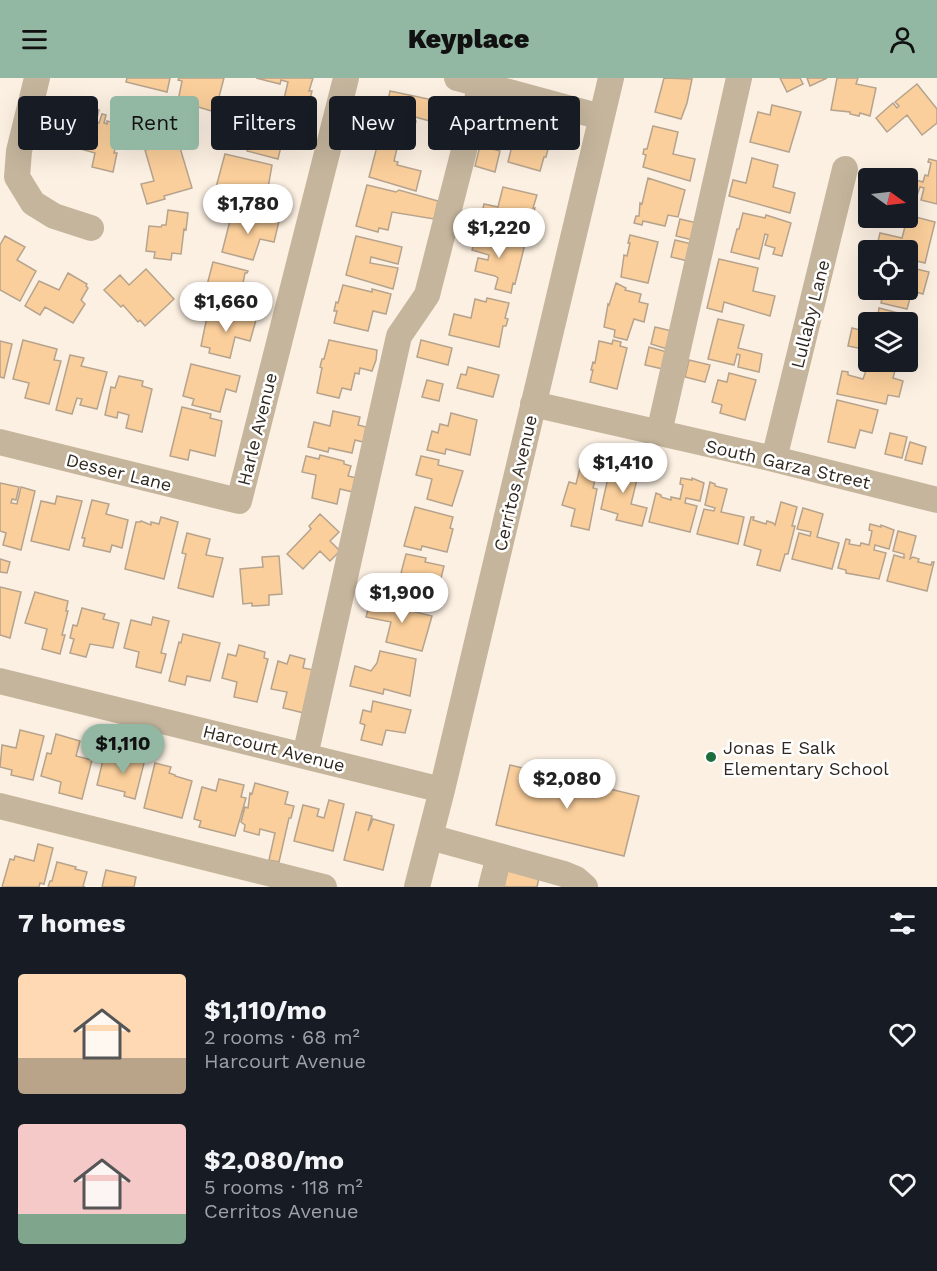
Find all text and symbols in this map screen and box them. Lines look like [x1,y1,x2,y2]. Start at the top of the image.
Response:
icon: menu [18,23,51,56]
text: Keyplace [408,23,529,55]
icon: person [886,23,919,56]
chip: Buy [18,96,98,150]
chip: Rent [110,96,199,150]
chip: Filters [211,96,317,150]
chip: New [329,96,416,150]
chip: Apartment [428,96,580,150]
north arrow [858,168,918,228]
map controls [858,168,918,372]
pin: $1,780 [199,184,297,235]
text: $1,780 [217,191,279,215]
pin: $1,220 [450,208,548,259]
text: $1,220 [467,215,531,239]
button: locate [858,240,918,300]
street label: Lullaby Lane [786,257,834,371]
pin: $1,660 [177,282,275,333]
text: $1,660 [194,289,258,313]
button: layers [858,312,918,372]
street label: Harle Avenue [233,370,281,488]
street label: Cerritos Avenue [489,413,541,553]
street label: South Garza Street [704,435,873,493]
pin: $1,410 [574,443,672,494]
street label: Desser Lane [64,449,174,495]
text: $1,410 [592,450,654,474]
pin: $1,900 [353,573,451,624]
text: $1,900 [369,580,435,604]
street label: Harcourt Avenue [201,720,347,776]
pin: $1,110 [74,724,172,775]
text: $1,110 [95,731,151,755]
place label: Jonas E Salk Elementary School [723,737,889,779]
marker: Jonas E Salk Elementary School [704,750,718,764]
pin: $2,080 [518,759,616,810]
text: $2,080 [533,766,601,790]
icon: filters [886,907,919,940]
text: 7 homes [18,908,126,938]
text: $1,110/mo [204,995,327,1025]
icon: home [66,998,138,1070]
icon: heart [886,1018,919,1051]
text: 2 rooms · 68 m² [204,1025,360,1049]
text: Harcourt Avenue [204,1049,366,1073]
text: $2,080/mo [204,1145,344,1175]
icon: home [66,1148,138,1220]
icon: heart [886,1168,919,1201]
text: 5 rooms · 118 m² [204,1175,363,1199]
text: Cerritos Avenue [204,1199,359,1223]

